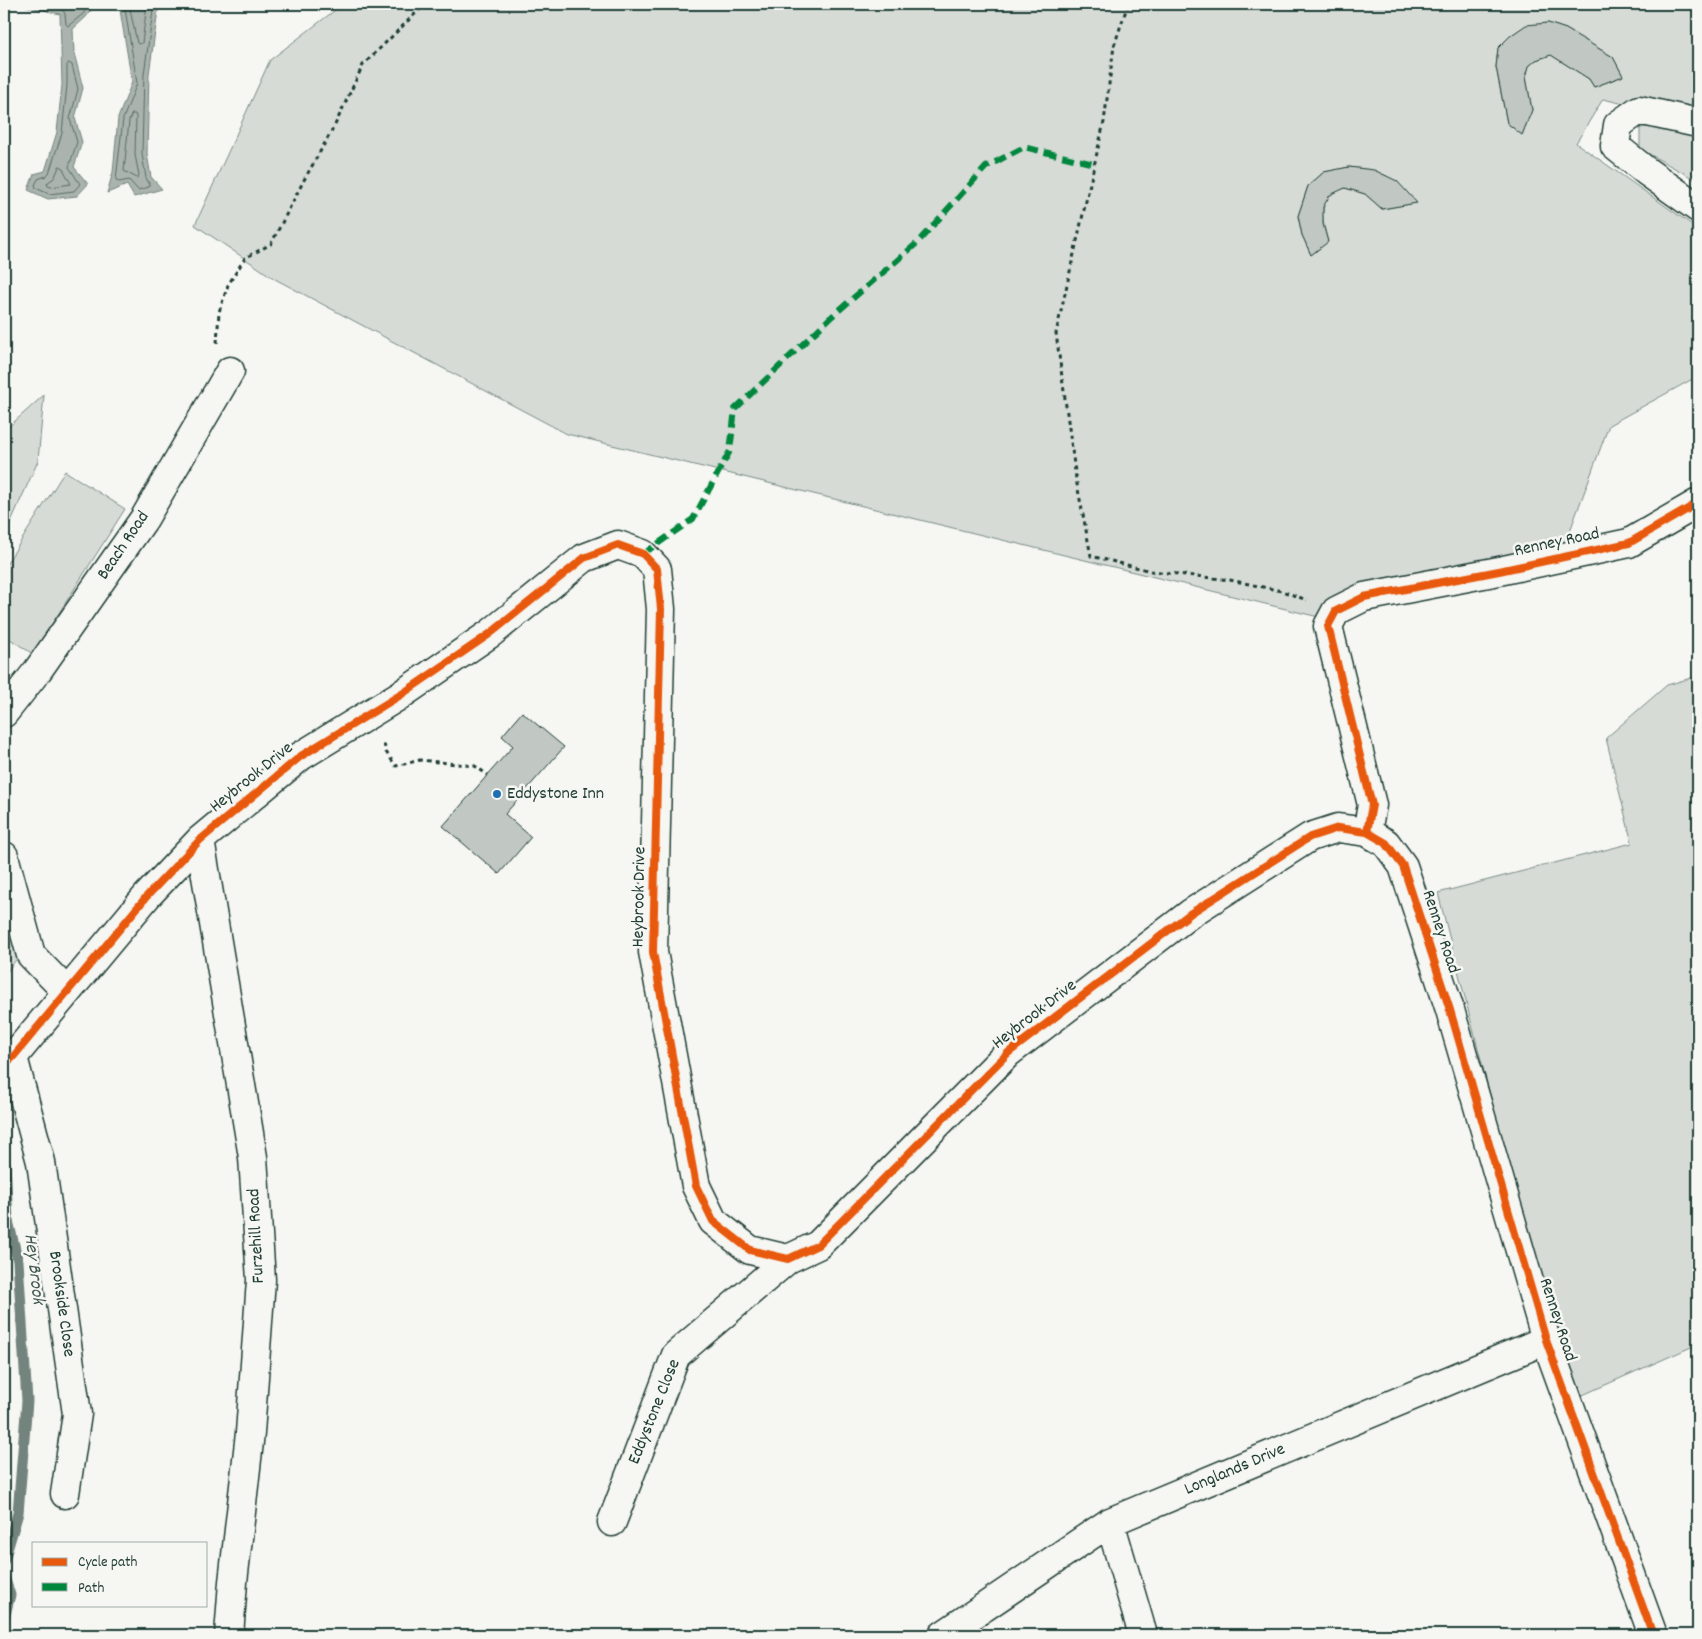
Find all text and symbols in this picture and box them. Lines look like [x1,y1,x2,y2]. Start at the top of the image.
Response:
street label: Beach Road [92,507,156,585]
street label: Renney Road [1512,522,1602,564]
street label: Heybrook Drive [205,736,299,820]
place label: Eddystone Inn [507,782,604,807]
marker: Eddystone Inn [491,788,503,800]
street label: Heybrook Drive [627,846,653,948]
street label: Renney Road [1415,887,1465,977]
street label: Heybrook Drive [987,974,1083,1056]
street label: Furzehill Road [242,1188,272,1284]
water label: Hey Brook [15,1232,51,1308]
street label: Brookside Close [41,1249,81,1359]
street label: Renney Road [1532,1275,1582,1365]
street label: Eddystone Close [623,1356,688,1468]
street label: Longlands Drive [1181,1437,1289,1502]
legend [32,1542,208,1606]
text: Cycle path [78,1552,138,1574]
text: Path [78,1578,104,1600]

